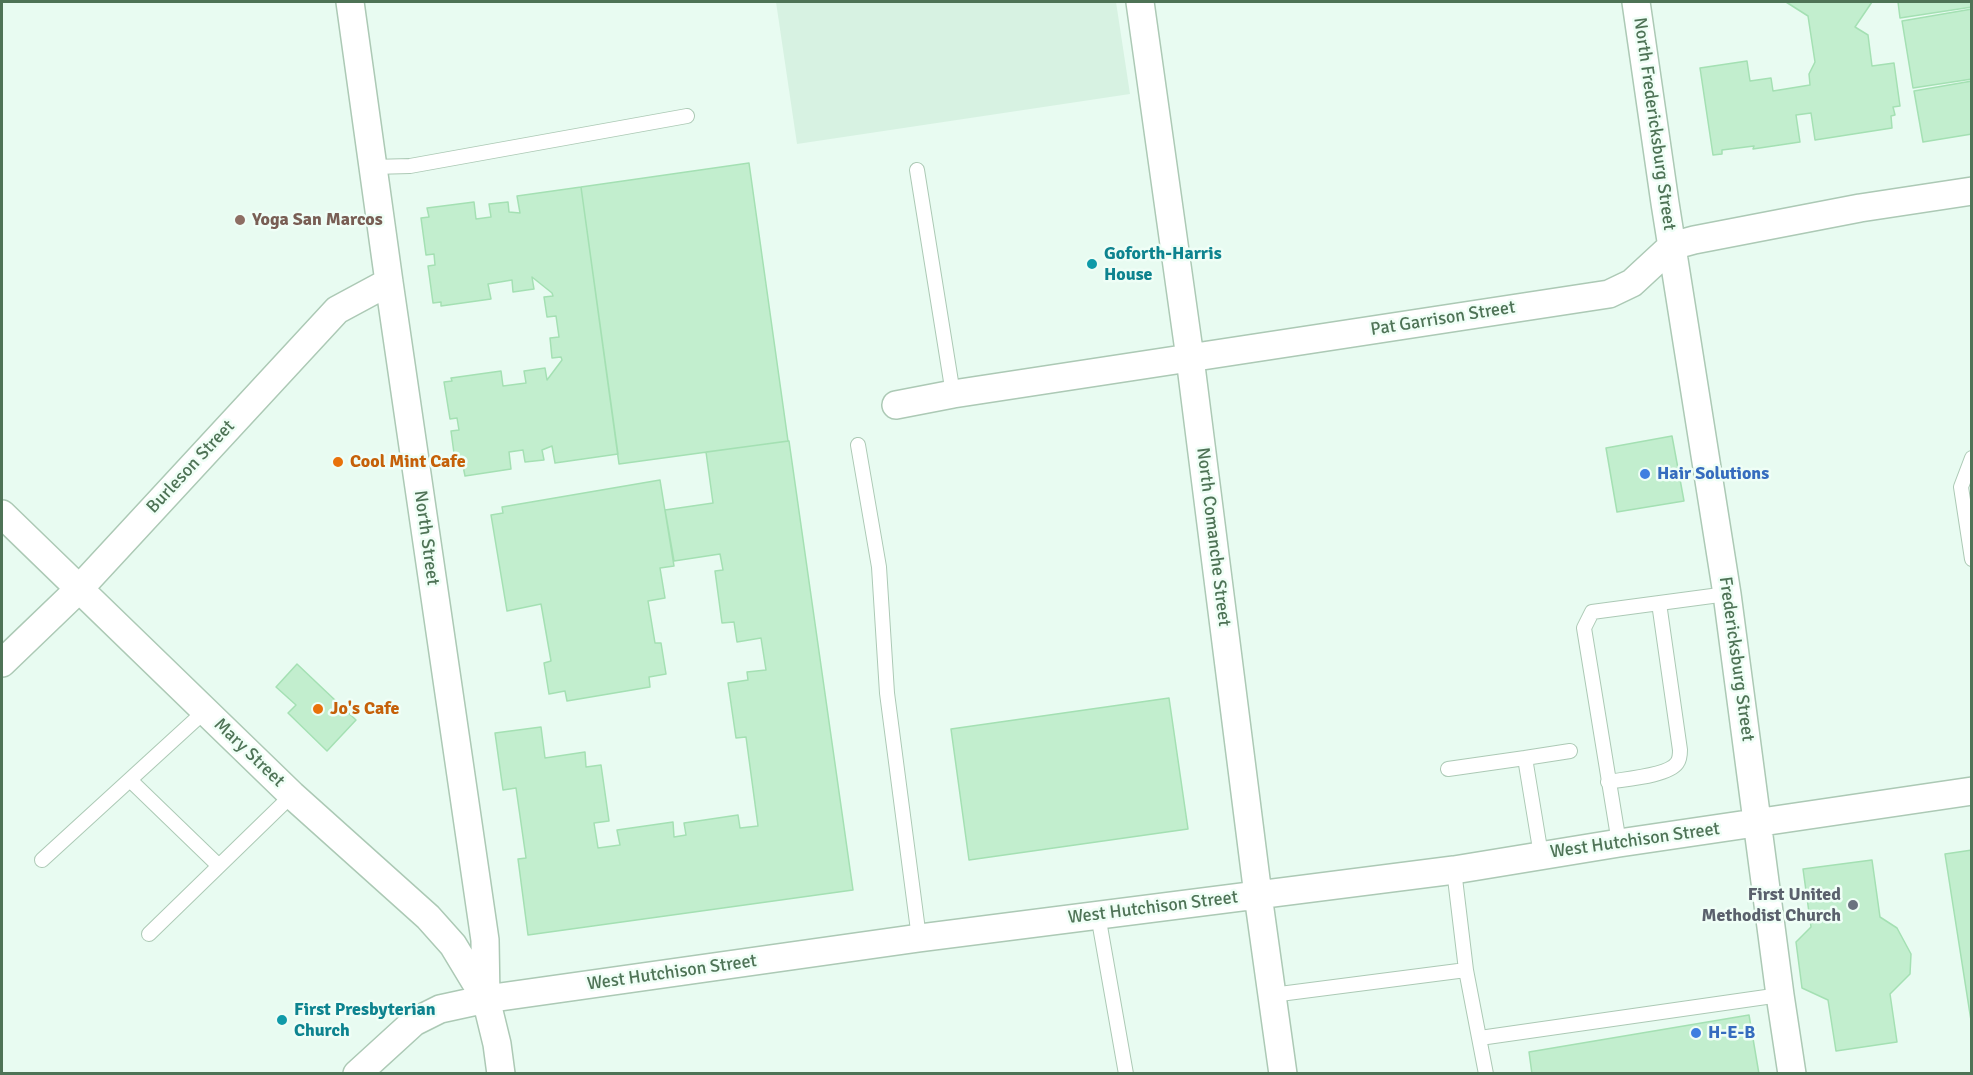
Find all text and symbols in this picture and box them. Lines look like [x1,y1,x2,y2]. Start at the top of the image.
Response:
street label: North Fredericksburg Street [1628,16,1680,232]
place label: Yoga San Marcos [252,209,383,231]
marker: Yoga San Marcos [233,213,247,227]
place label: Goforth-Harris House [1104,243,1222,286]
marker: Goforth-Harris House [1085,257,1099,271]
street label: Pat Garrison Street [1369,297,1517,341]
street label: Burleson Street [142,416,240,518]
street label: North Comanche Street [1191,446,1235,628]
place label: Cool Mint Cafe [350,451,466,473]
marker: Cool Mint Cafe [331,455,345,469]
place label: Hair Solutions [1657,463,1769,485]
marker: Hair Solutions [1638,467,1652,481]
street label: North Street [409,489,443,587]
street label: Fredericksburg Street [1714,575,1758,743]
place label: Jo's Cafe [330,698,399,720]
marker: Jo's Cafe [311,702,325,716]
street label: Mary Street [209,714,289,792]
street label: West Hutchison Street [1549,818,1721,864]
place label: First United Methodist Church [1702,884,1841,926]
street label: West Hutchison Street [1067,887,1239,929]
marker: First United Methodist Church [1846,898,1860,912]
street label: West Hutchison Street [586,950,758,996]
place label: First Presbyterian Church [294,999,436,1042]
marker: First Presbyterian Church [275,1013,289,1027]
place label: H-E-B [1708,1022,1755,1044]
marker: H-E-B [1689,1026,1703,1040]

